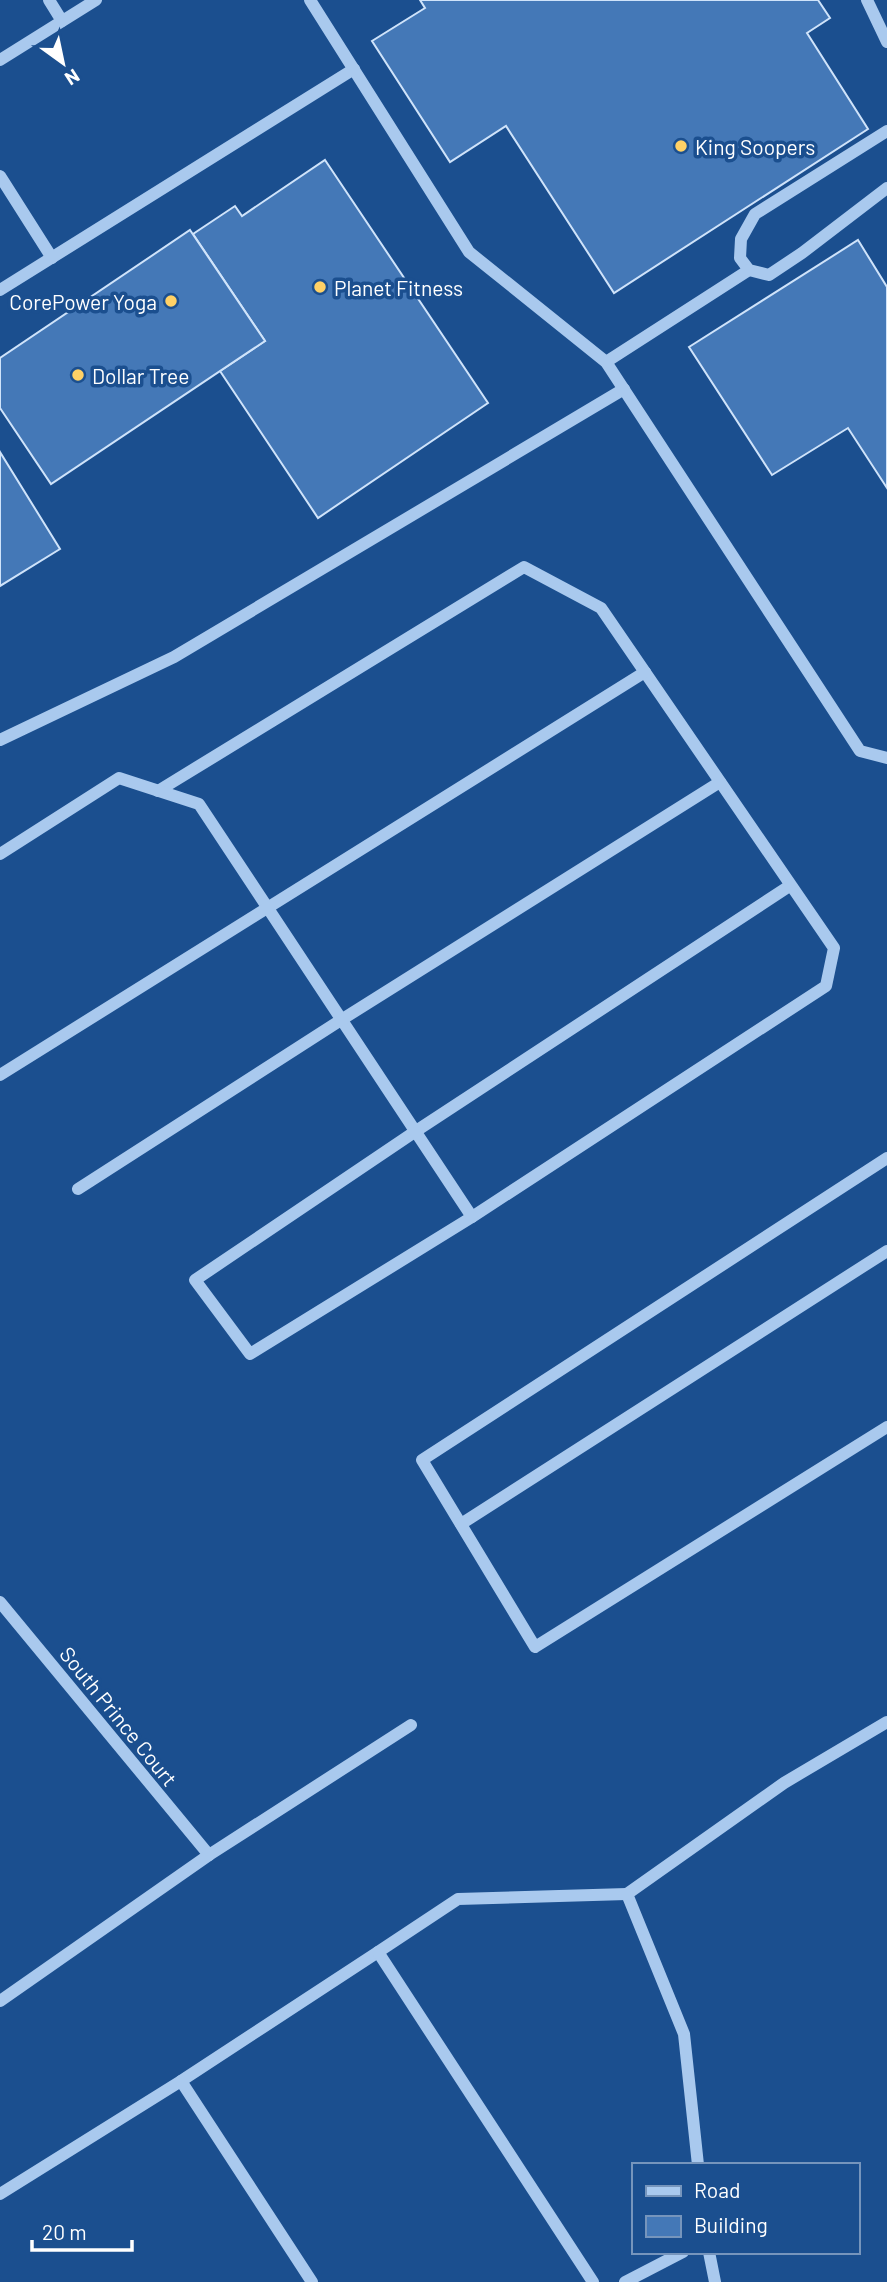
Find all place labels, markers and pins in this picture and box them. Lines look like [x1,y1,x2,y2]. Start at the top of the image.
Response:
place label: King Soopers [695,134,815,159]
marker: King Soopers [673,138,689,154]
place label: Planet Fitness [334,275,463,300]
marker: Planet Fitness [312,279,328,295]
place label: CorePower Yoga [9,289,157,314]
marker: CorePower Yoga [163,293,179,309]
place label: Dollar Tree [92,363,189,388]
marker: Dollar Tree [70,367,86,383]

